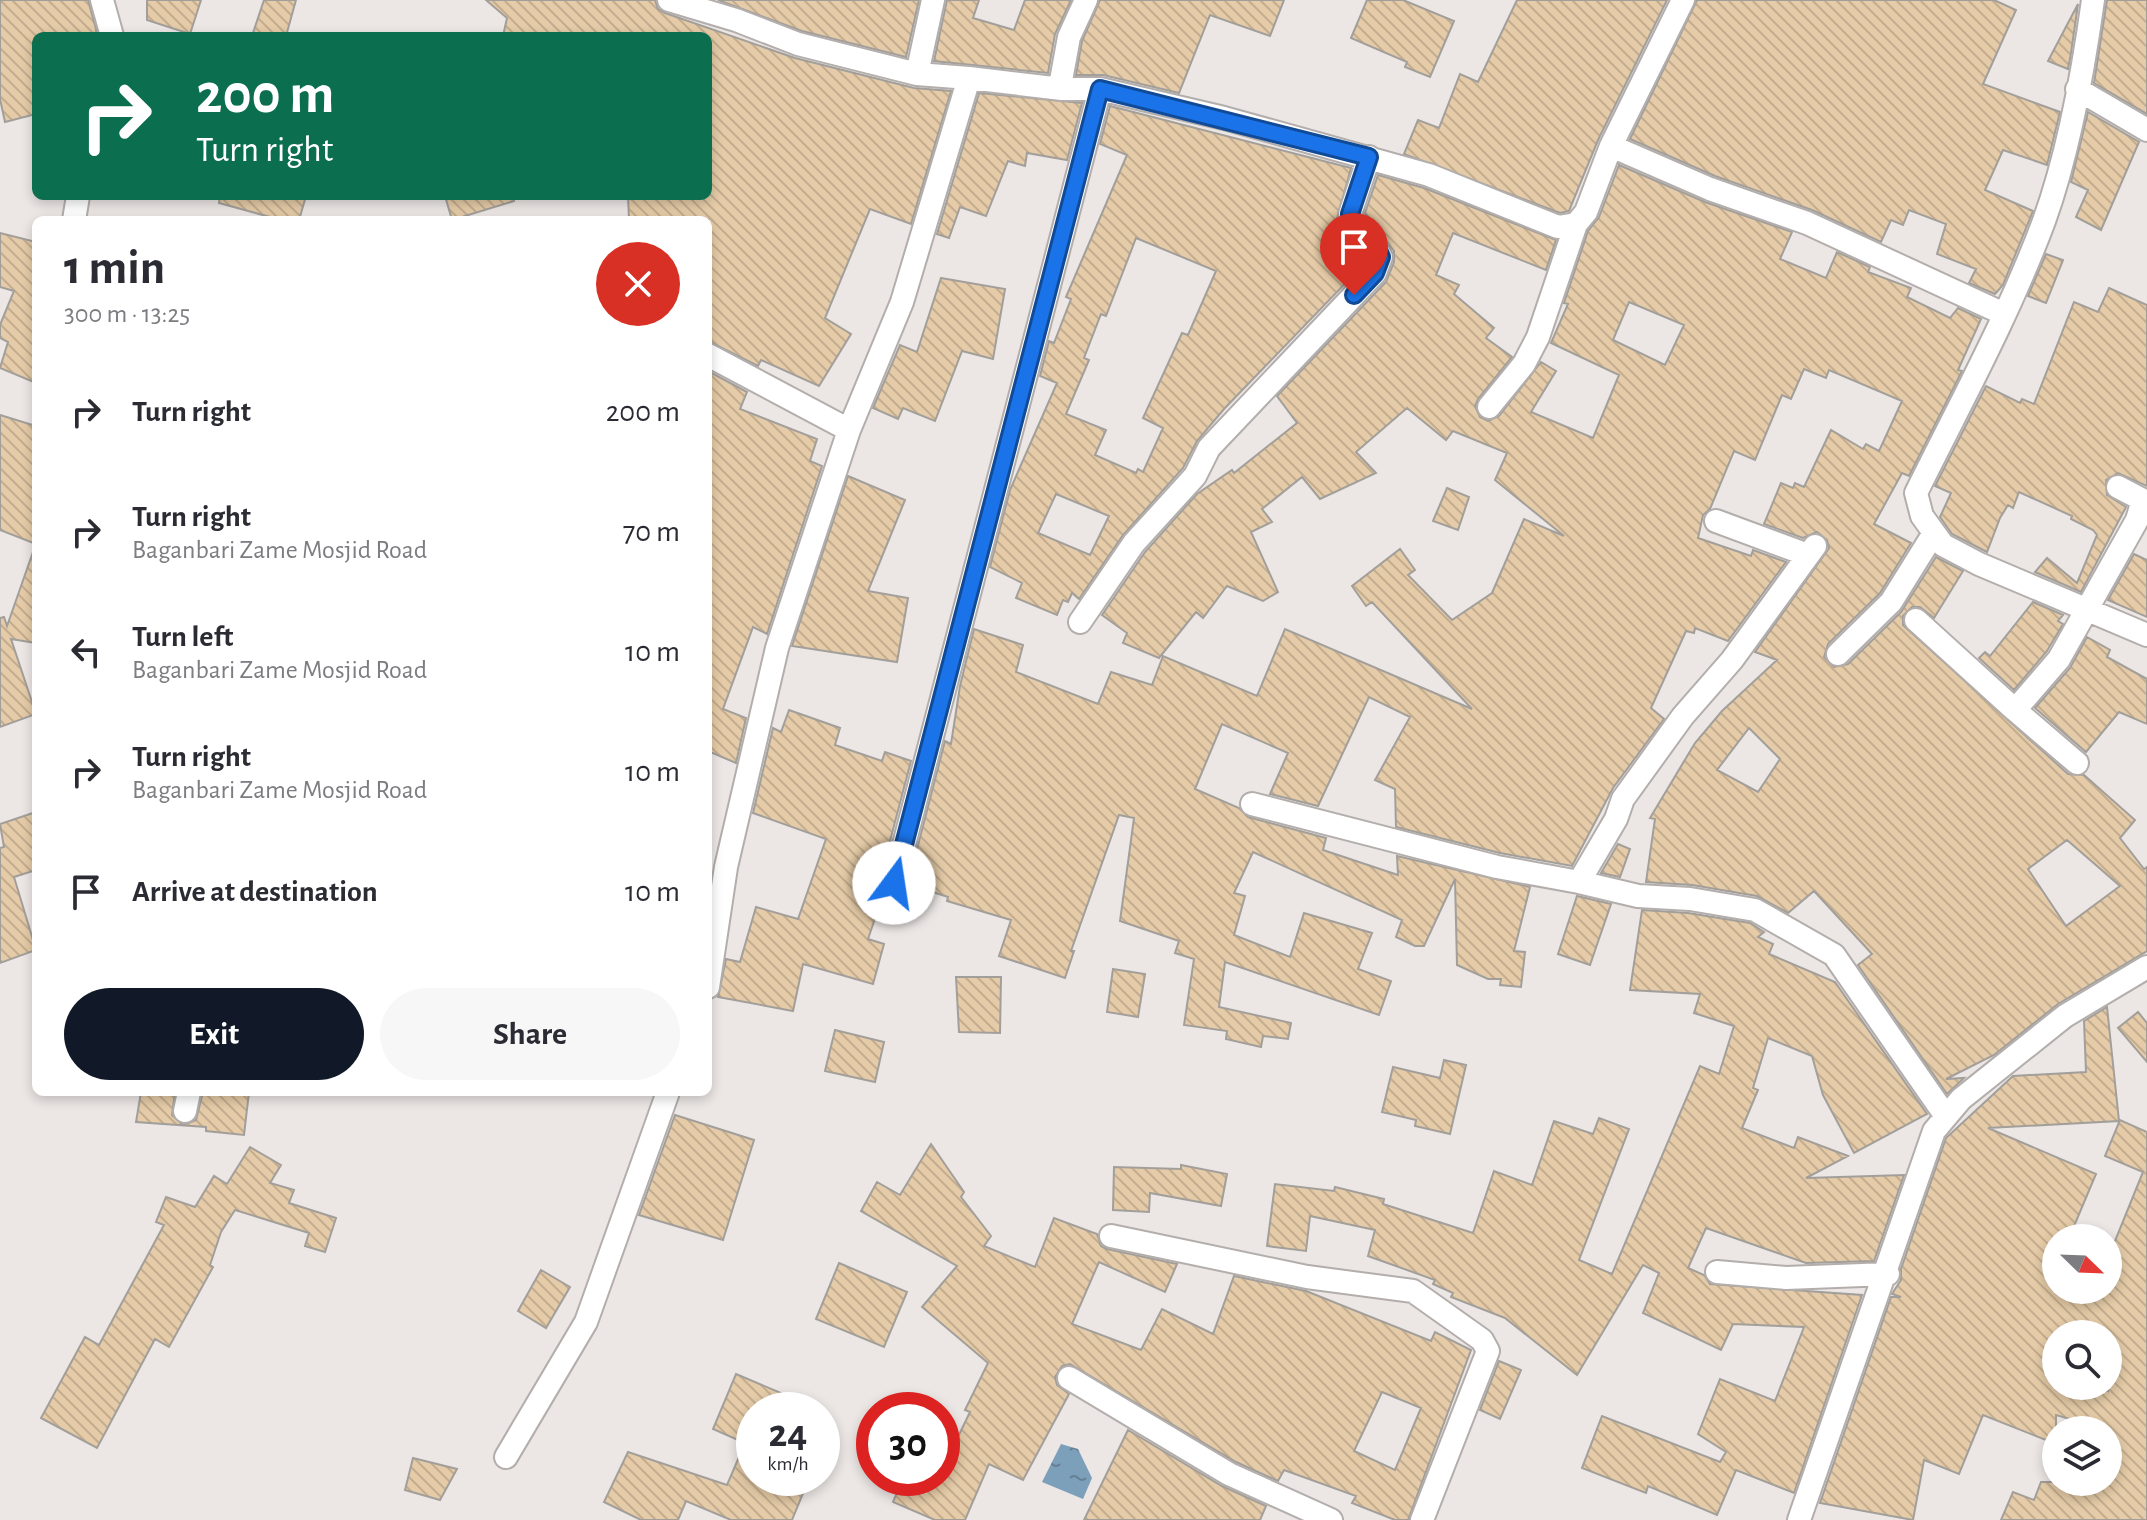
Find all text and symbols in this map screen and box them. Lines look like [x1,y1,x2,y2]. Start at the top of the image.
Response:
icon: right [64,64,168,168]
text: 200 m [196,67,334,123]
text: Turn right [196,132,333,168]
pin [1320,213,1388,295]
icon: arrive [1332,225,1376,269]
button: close [596,242,680,326]
text: 1 min [64,245,165,293]
text: 300 m · 13:25 [64,301,190,327]
icon: right [64,390,108,434]
text: Turn right [132,397,251,427]
text: 200 m [606,397,680,427]
text: Turn right [132,502,251,532]
icon: right [64,510,108,554]
text: 70 m [623,517,680,547]
text: Baganbari Zame Mosjid Road [132,537,427,563]
text: Turn left [132,622,233,652]
icon: left [64,630,108,674]
text: 10 m [625,637,680,667]
text: Baganbari Zame Mosjid Road [132,657,427,683]
text: Turn right [132,742,251,772]
icon: right [64,750,108,794]
text: 10 m [625,757,680,787]
text: Baganbari Zame Mosjid Road [132,777,427,803]
position arrow [852,841,936,925]
icon: arrive [64,870,108,914]
text: Arrive at destination [132,877,378,907]
text: 10 m [625,877,680,907]
button: Exit [64,988,364,1080]
button: Share [380,988,680,1080]
north arrow [2042,1224,2122,1304]
map controls [2042,1224,2122,1496]
button: search [2042,1320,2122,1400]
speed limit sign: 30 [856,1392,960,1496]
text: 24 [769,1414,807,1454]
button: layers [2042,1416,2122,1496]
text: km/h [767,1454,809,1474]

